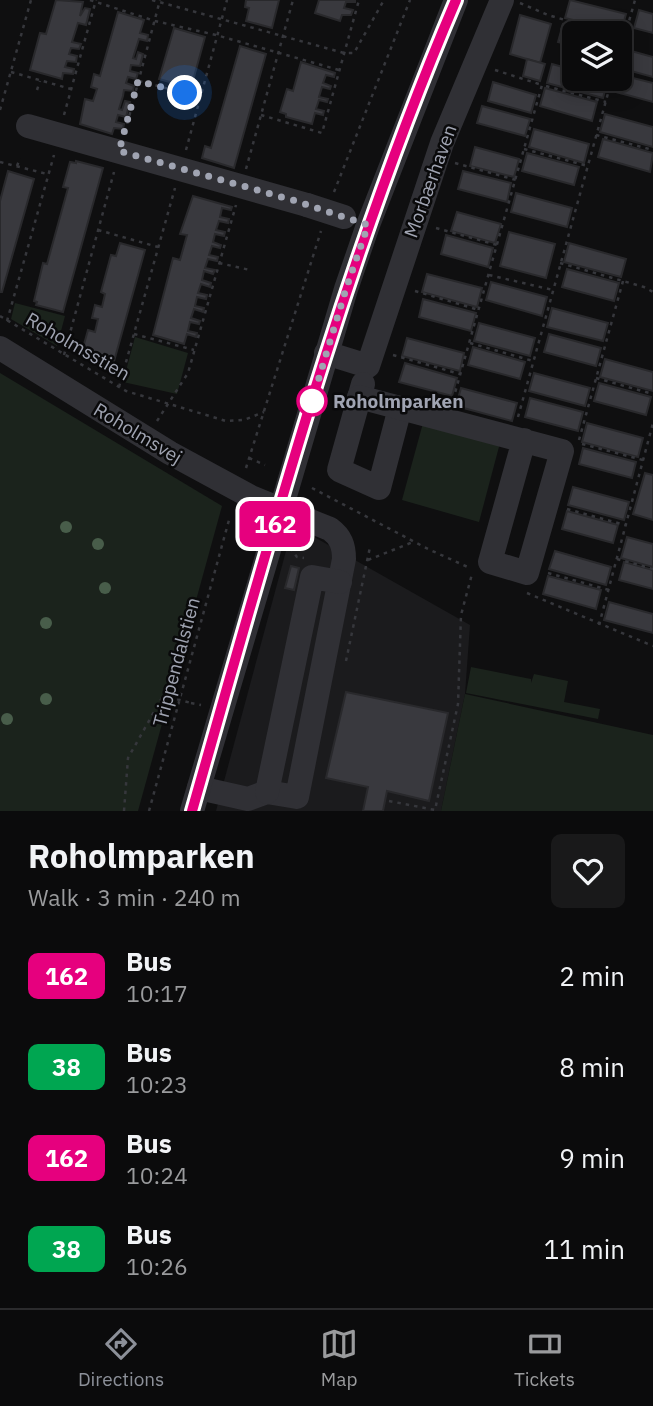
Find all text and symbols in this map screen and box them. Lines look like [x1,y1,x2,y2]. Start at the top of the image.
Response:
map controls [562,21,632,91]
button: layers [562,21,632,91]
your location [167,75,202,110]
street label: Morbærhaven [398,121,462,241]
street label: Roholmsstien [22,306,134,386]
marker: Roholmparken [297,386,327,416]
place label: Roholmparken [333,389,464,413]
street label: Roholmsvej [89,397,187,469]
line badge: 162 [235,501,315,547]
text: 162 [253,508,297,540]
street label: Trippendalstien [147,595,205,729]
text: Roholmparken [28,834,255,877]
button: heart [551,834,625,908]
text: Walk · 3 min · 240 m [28,882,241,912]
text: Bus [126,944,172,978]
text: 2 min [559,959,625,993]
text: 162 [45,960,88,992]
text: 10:17 [126,978,188,1008]
text: Bus [126,1035,172,1069]
text: 8 min [559,1050,625,1084]
text: 38 [52,1051,81,1083]
text: 10:23 [126,1069,188,1099]
text: Bus [126,1126,172,1160]
text: 9 min [559,1141,625,1175]
text: 162 [45,1142,88,1174]
text: 10:24 [126,1160,188,1190]
text: Bus [126,1217,172,1251]
text: 11 min [544,1232,625,1266]
text: 38 [52,1233,81,1265]
text: 10:26 [126,1251,188,1281]
tab: Directions [78,1325,164,1391]
tab: Map [320,1325,358,1391]
tab: Tickets [514,1325,575,1391]

